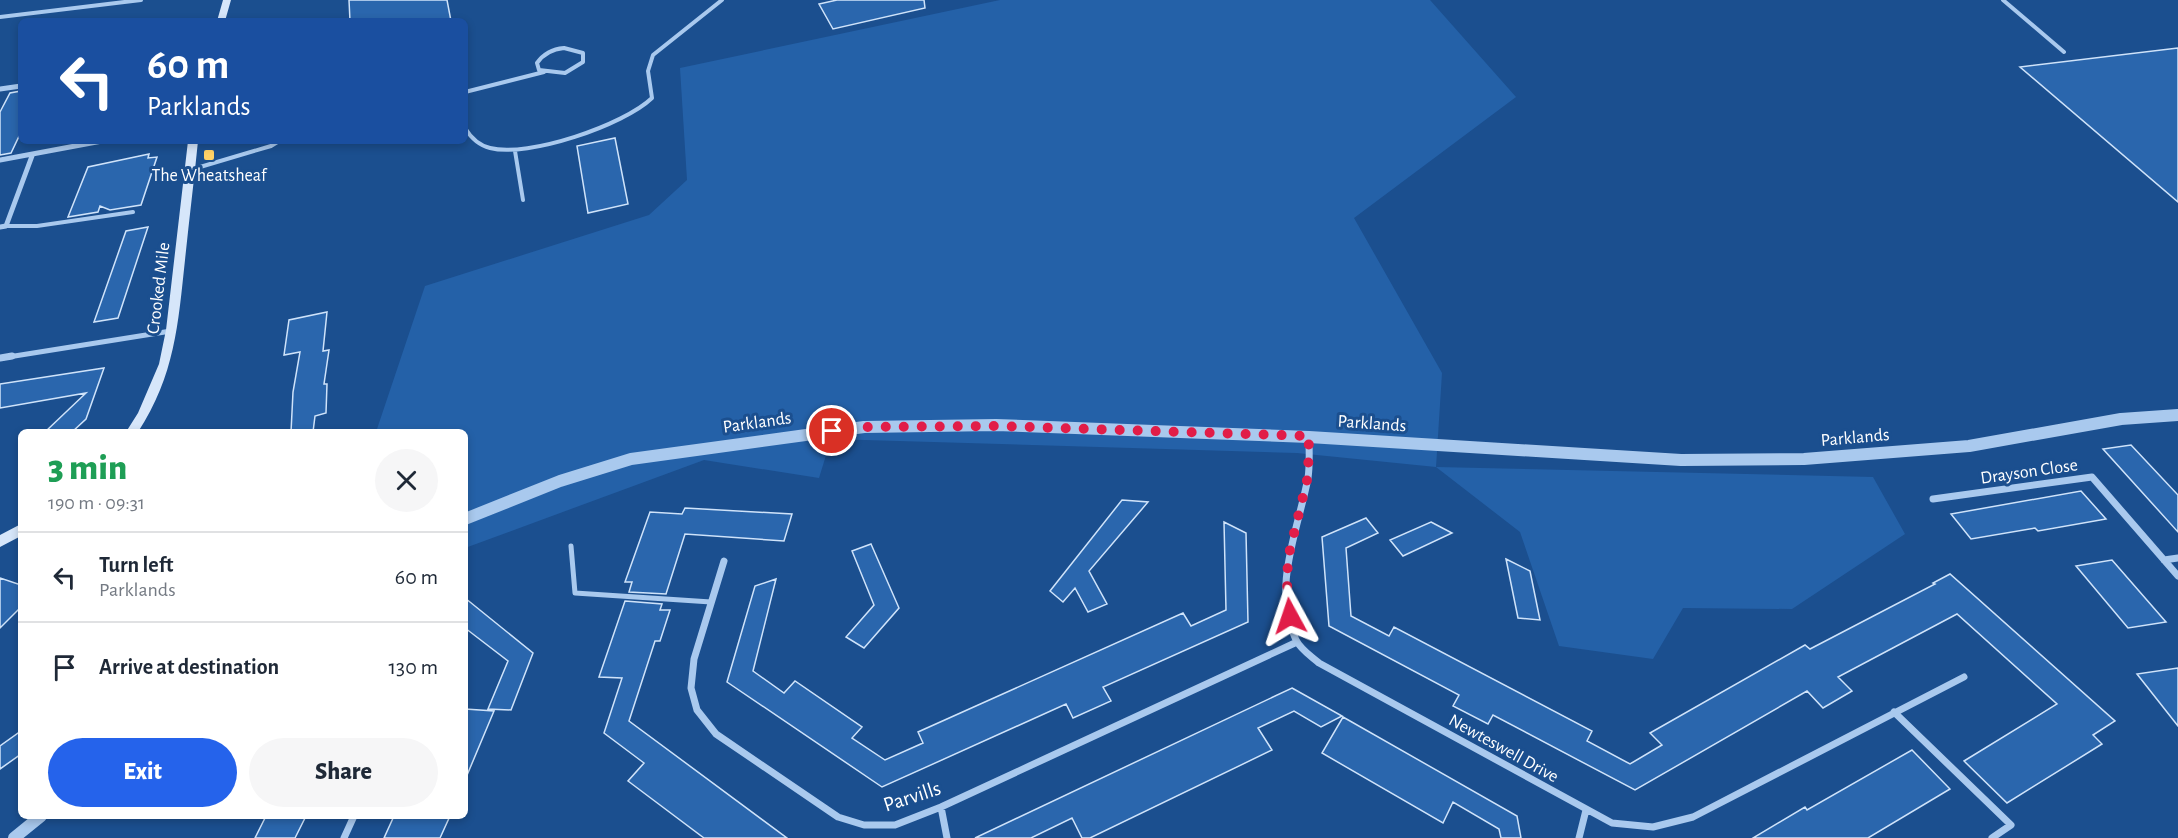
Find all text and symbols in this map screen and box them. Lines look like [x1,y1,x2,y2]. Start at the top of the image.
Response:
icon: left [48,42,126,120]
text: 60 m [147,44,229,86]
text: Parklands [147,93,250,120]
marker: The Wheatsheaf [202,148,216,162]
place label: The Wheatsheaf [152,167,268,185]
street label: Crooked Mile [144,241,174,335]
pin [806,405,857,456]
street label: Parklands [722,409,793,437]
street label: Parklands [1337,413,1407,435]
icon: arrive [815,414,848,447]
street label: Parklands [1820,426,1890,450]
button: close [375,449,438,512]
text: 3 min [48,450,127,486]
street label: Drayson Close [1979,456,2079,488]
text: 190 m · 09:31 [48,493,145,513]
text: Turn left [99,554,173,576]
icon: left [48,561,81,594]
text: 60 m [395,566,438,588]
text: Parklands [99,580,176,600]
position arrow [1258,584,1322,648]
icon: arrive [48,651,81,684]
text: Arrive at destination [99,656,279,678]
text: 130 m [389,656,438,678]
street label: Newteswell Drive [1446,711,1561,786]
button: Exit [48,738,237,807]
button: Share [249,738,438,807]
street label: Parvills [881,777,943,816]

